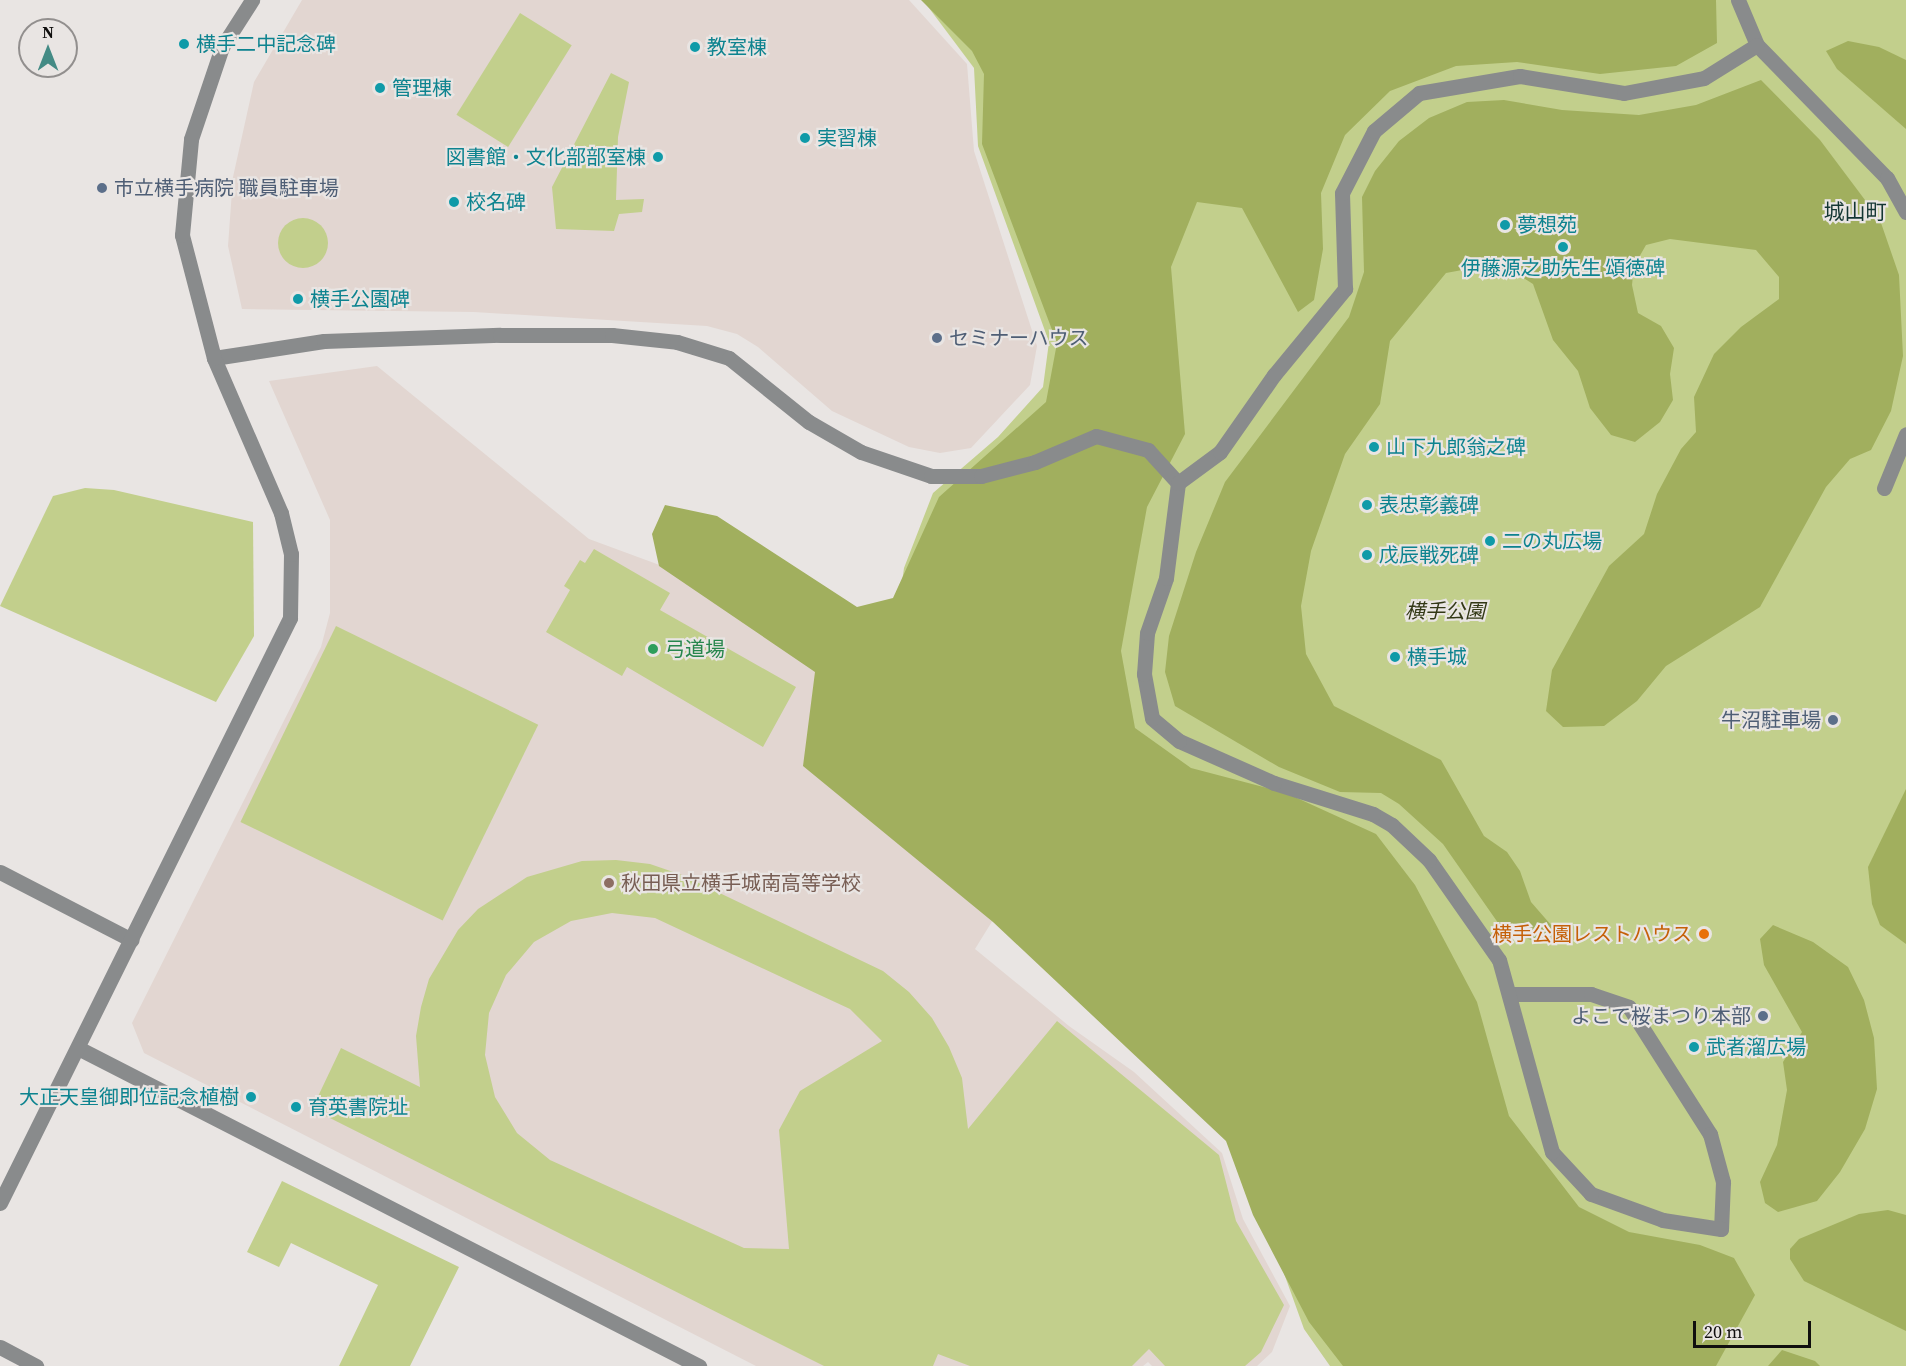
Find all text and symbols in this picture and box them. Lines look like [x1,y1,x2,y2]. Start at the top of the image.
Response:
north arrow [18,18,78,78]
text: N [42,21,54,43]
place label: 横手二中記念碑 [196,32,336,56]
place label: 教室棟 [707,35,767,59]
marker: 横手二中記念碑 [177,37,191,51]
marker: 教室棟 [688,40,702,54]
place label: 管理棟 [392,76,452,100]
marker: 管理棟 [373,81,387,95]
place label: 実習棟 [817,126,877,150]
marker: 実習棟 [798,131,812,145]
place label: 図書館・文化部部室棟 [446,145,646,169]
marker: 図書館・文化部部室棟 [651,150,665,164]
place label: 市立横手病院 職員駐車場 [114,176,339,200]
marker: 市立横手病院 職員駐車場 [95,181,109,195]
place label: 校名碑 [466,190,526,214]
marker: 校名碑 [447,195,461,209]
district label: 城山町 [1824,199,1886,225]
place label: 夢想苑 [1517,213,1577,237]
marker: 夢想苑 [1498,218,1512,232]
marker: 伊藤源之助先生 頌徳碑 [1556,240,1570,254]
place label: 伊藤源之助先生 頌徳碑 [1461,256,1665,280]
place label: 横手公園碑 [310,287,410,311]
marker: 横手公園碑 [291,292,305,306]
place label: セミナーハウス [949,326,1089,350]
marker: セミナーハウス [930,331,944,345]
place label: 山下九郎翁之碑 [1386,435,1526,459]
marker: 山下九郎翁之碑 [1367,440,1381,454]
place label: 表忠彰義碑 [1379,493,1479,517]
marker: 表忠彰義碑 [1360,498,1374,512]
place label: 二の丸広場 [1502,529,1602,553]
marker: 二の丸広場 [1483,534,1497,548]
place label: 戊辰戦死碑 [1379,543,1479,567]
marker: 戊辰戦死碑 [1360,548,1374,562]
park label: 横手公園 [1405,599,1485,623]
place label: 弓道場 [665,637,725,661]
marker: 弓道場 [646,642,660,656]
place label: 横手城 [1407,645,1467,669]
marker: 横手城 [1388,650,1402,664]
place label: 牛沼駐車場 [1721,708,1821,732]
marker: 牛沼駐車場 [1826,713,1840,727]
place label: 秋田県立横手城南高等学校 [621,871,861,895]
marker: 秋田県立横手城南高等学校 [602,876,616,890]
place label: 横手公園レストハウス [1492,922,1692,946]
marker: 横手公園レストハウス [1697,927,1711,941]
place label: よこて桜まつり本部 [1571,1004,1751,1028]
marker: よこて桜まつり本部 [1756,1009,1770,1023]
place label: 武者溜広場 [1706,1035,1806,1059]
marker: 武者溜広場 [1687,1040,1701,1054]
place label: 大正天皇御即位記念植樹 [19,1085,239,1109]
marker: 大正天皇御即位記念植樹 [244,1090,258,1104]
place label: 育英書院址 [308,1095,408,1119]
marker: 育英書院址 [289,1100,303,1114]
scale bar [1696,1309,1814,1347]
text: 20 m [1704,1319,1742,1344]

